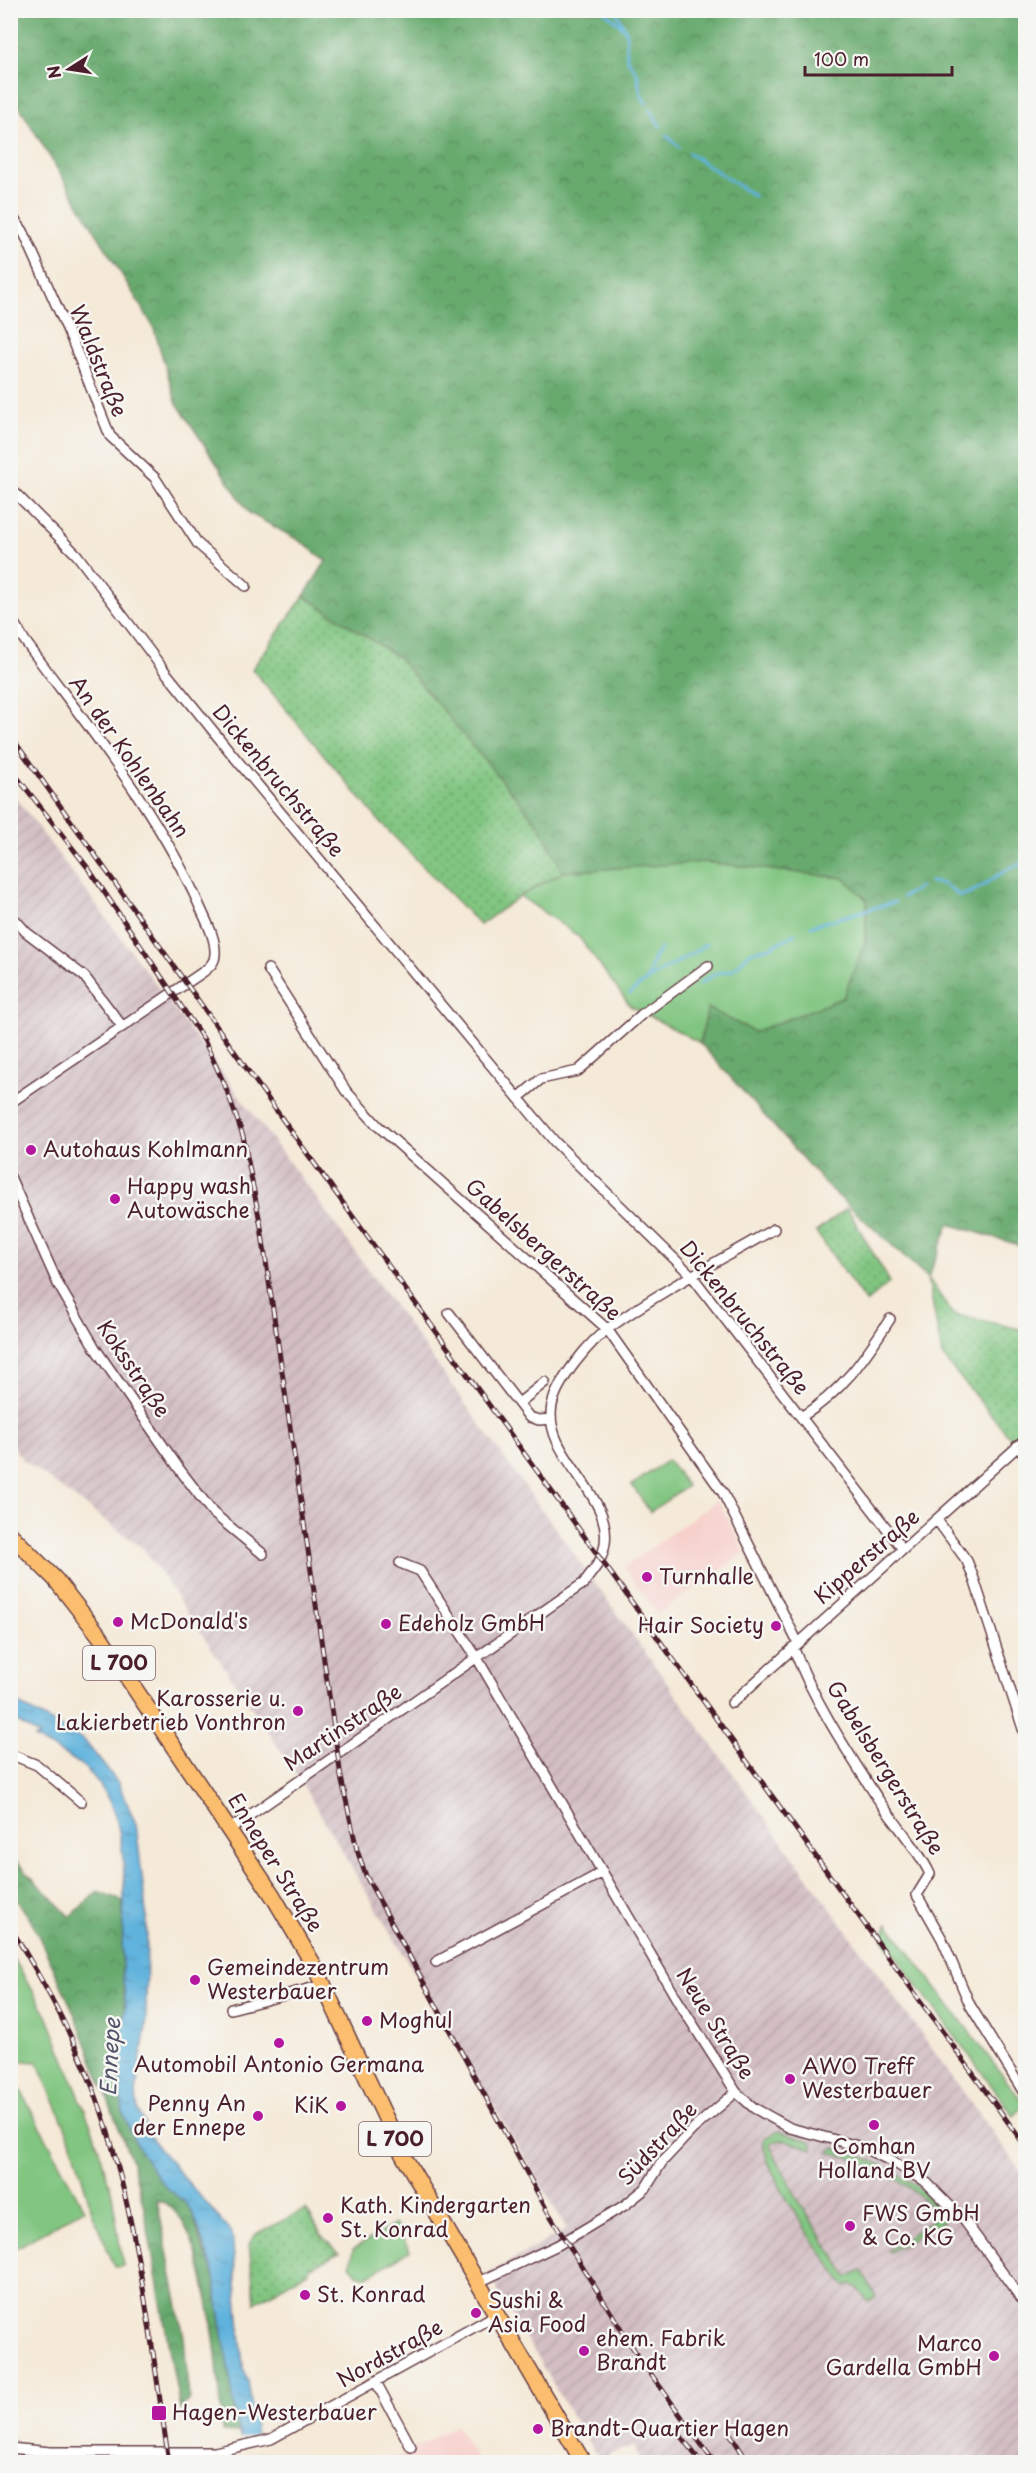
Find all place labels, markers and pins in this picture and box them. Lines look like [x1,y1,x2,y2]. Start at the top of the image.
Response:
place label: Autohaus Kohlmann [43,1132,248,1164]
marker: Autohaus Kohlmann [24,1143,38,1157]
place label: Happy wash Autowäsche [127,1169,251,1225]
marker: Happy wash Autowäsche [108,1192,122,1206]
place label: Turnhalle [659,1559,754,1591]
marker: Turnhalle [640,1570,654,1584]
place label: McDonald's [130,1604,248,1636]
place label: Edeholz GmbH [398,1606,545,1638]
place label: Hair Society [638,1608,764,1640]
marker: McDonald's [111,1615,125,1629]
marker: Edeholz GmbH [379,1617,393,1631]
marker: Hair Society [769,1619,783,1633]
place label: Karosserie u. Lakierbetrieb Vonthron [56,1681,286,1737]
marker: Karosserie u. Lakierbetrieb Vonthron [291,1704,305,1718]
place label: Gemeindezentrum Westerbauer [207,1950,389,2006]
marker: Gemeindezentrum Westerbauer [188,1973,202,1987]
place label: Moghul [379,2003,452,2035]
marker: Moghul [360,2014,374,2028]
marker: Automobil Antonio Germana [272,2036,286,2050]
place label: Automobil Antonio Germana [134,2047,425,2079]
place label: AWO Treff Westerbauer [802,2049,932,2105]
marker: AWO Treff Westerbauer [783,2072,797,2086]
place label: Penny An der Ennepe [133,2086,246,2142]
place label: KiK [294,2088,329,2120]
marker: KiK [334,2099,348,2113]
marker: Penny An der Ennepe [251,2109,265,2123]
marker: Comhan Holland BV [867,2118,881,2132]
place label: Comhan Holland BV [818,2129,930,2185]
place label: Kath. Kindergarten St. Konrad [340,2188,531,2244]
place label: FWS GmbH & Co. KG [862,2196,980,2252]
marker: Kath. Kindergarten St. Konrad [321,2211,335,2225]
marker: FWS GmbH & Co. KG [843,2219,857,2233]
place label: St. Konrad [317,2277,425,2309]
place label: Sushi & Asia Food [488,2283,586,2339]
marker: St. Konrad [298,2288,312,2302]
marker: Sushi & Asia Food [469,2306,483,2320]
place label: ehem. Fabrik Brandt [596,2321,726,2377]
place label: Marco Gardella GmbH [826,2326,982,2382]
marker: ehem. Fabrik Brandt [577,2344,591,2358]
marker: Marco Gardella GmbH [987,2349,1001,2363]
place label: Hagen-Westerbauer [172,2395,377,2427]
marker: Hagen-Westerbauer [150,2404,168,2422]
place label: Brandt-Quartier Hagen [550,2411,789,2443]
marker: Brandt-Quartier Hagen [531,2422,545,2436]

